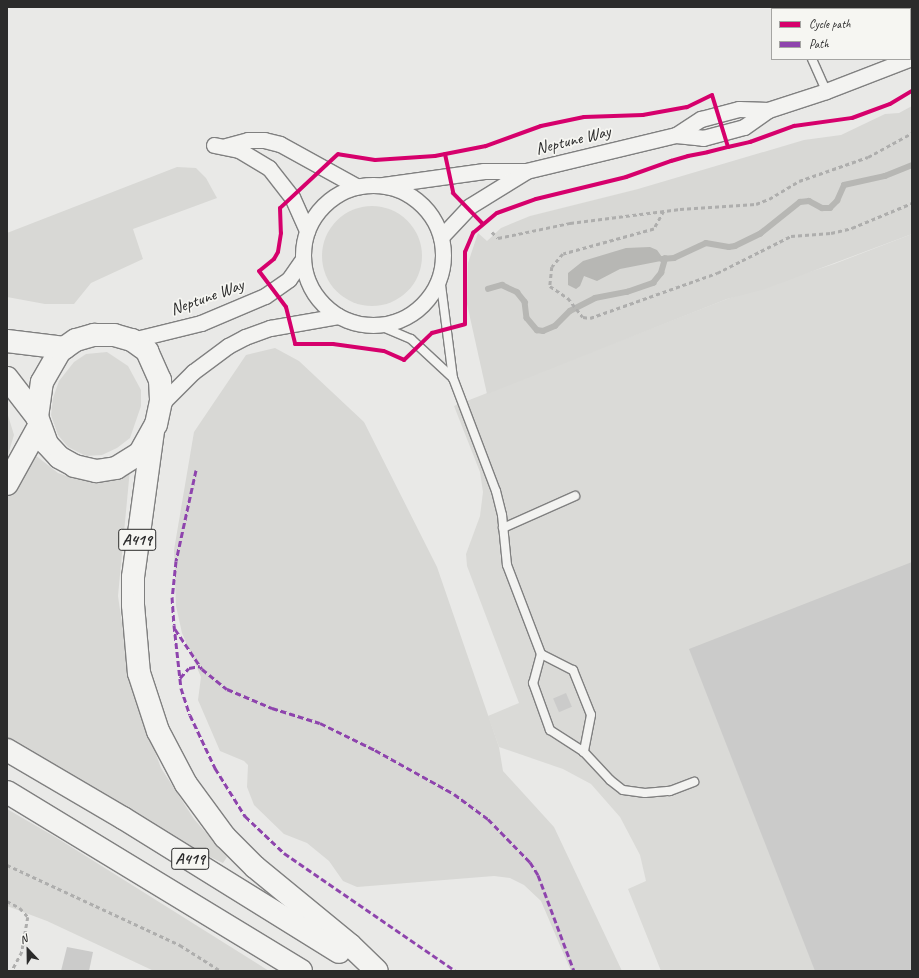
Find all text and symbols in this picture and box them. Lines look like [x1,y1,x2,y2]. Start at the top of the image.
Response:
legend [771,8,911,60]
text: Cycle path [809,16,851,32]
text: Path [809,36,829,52]
street label: Neptune Way [533,121,613,159]
street label: Neptune Way [168,274,246,320]
road number: A419 [118,526,156,554]
road number: A419 [171,845,209,873]
north arrow [8,930,48,970]
text: N [18,931,29,947]

